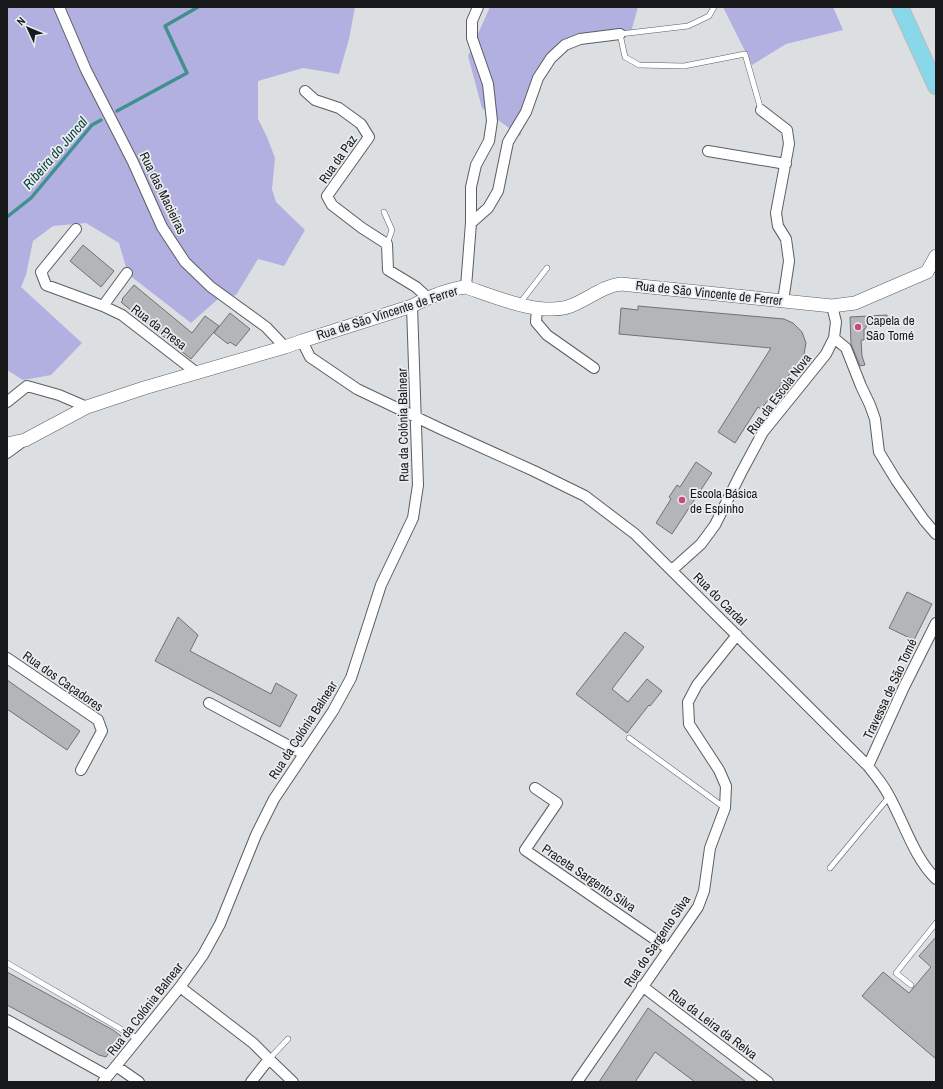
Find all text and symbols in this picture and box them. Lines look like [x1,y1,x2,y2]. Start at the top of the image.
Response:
north arrow [8,8,48,48]
text: N [14,14,28,28]
water label: Ribeira do Juncal [19,113,92,193]
street label: Rua da Paz [315,131,361,187]
street label: Rua das Macieiras [136,149,190,237]
street label: Rua de São Vincente de Ferrer [635,277,784,309]
street label: Rua de São Vincente de Ferrer [314,282,460,344]
street label: Rua da Presa [128,301,190,353]
place label: Capela de São Tomé [866,312,915,344]
marker: Capela de São Tomé [853,322,863,332]
street label: Rua da Escola Nova [743,350,815,438]
street label: Rua da Colónia Balnear [394,368,412,482]
place label: Escola Básica de Espinho [690,485,758,517]
marker: Escola Básica de Espinho [677,495,687,505]
street label: Rua do Cardal [690,569,750,629]
street label: Travessa de São Tomé [859,636,921,742]
street label: Rua dos Caçadores [20,647,106,715]
street label: Rua da Colónia Balnear [265,677,341,782]
street label: Praceta Sargento Silva [539,840,639,916]
street label: Rua do Sargento Silva [620,892,694,990]
street label: Rua da Colónia Balnear [103,959,187,1059]
street label: Rua da Leira da Relva [665,985,761,1063]

